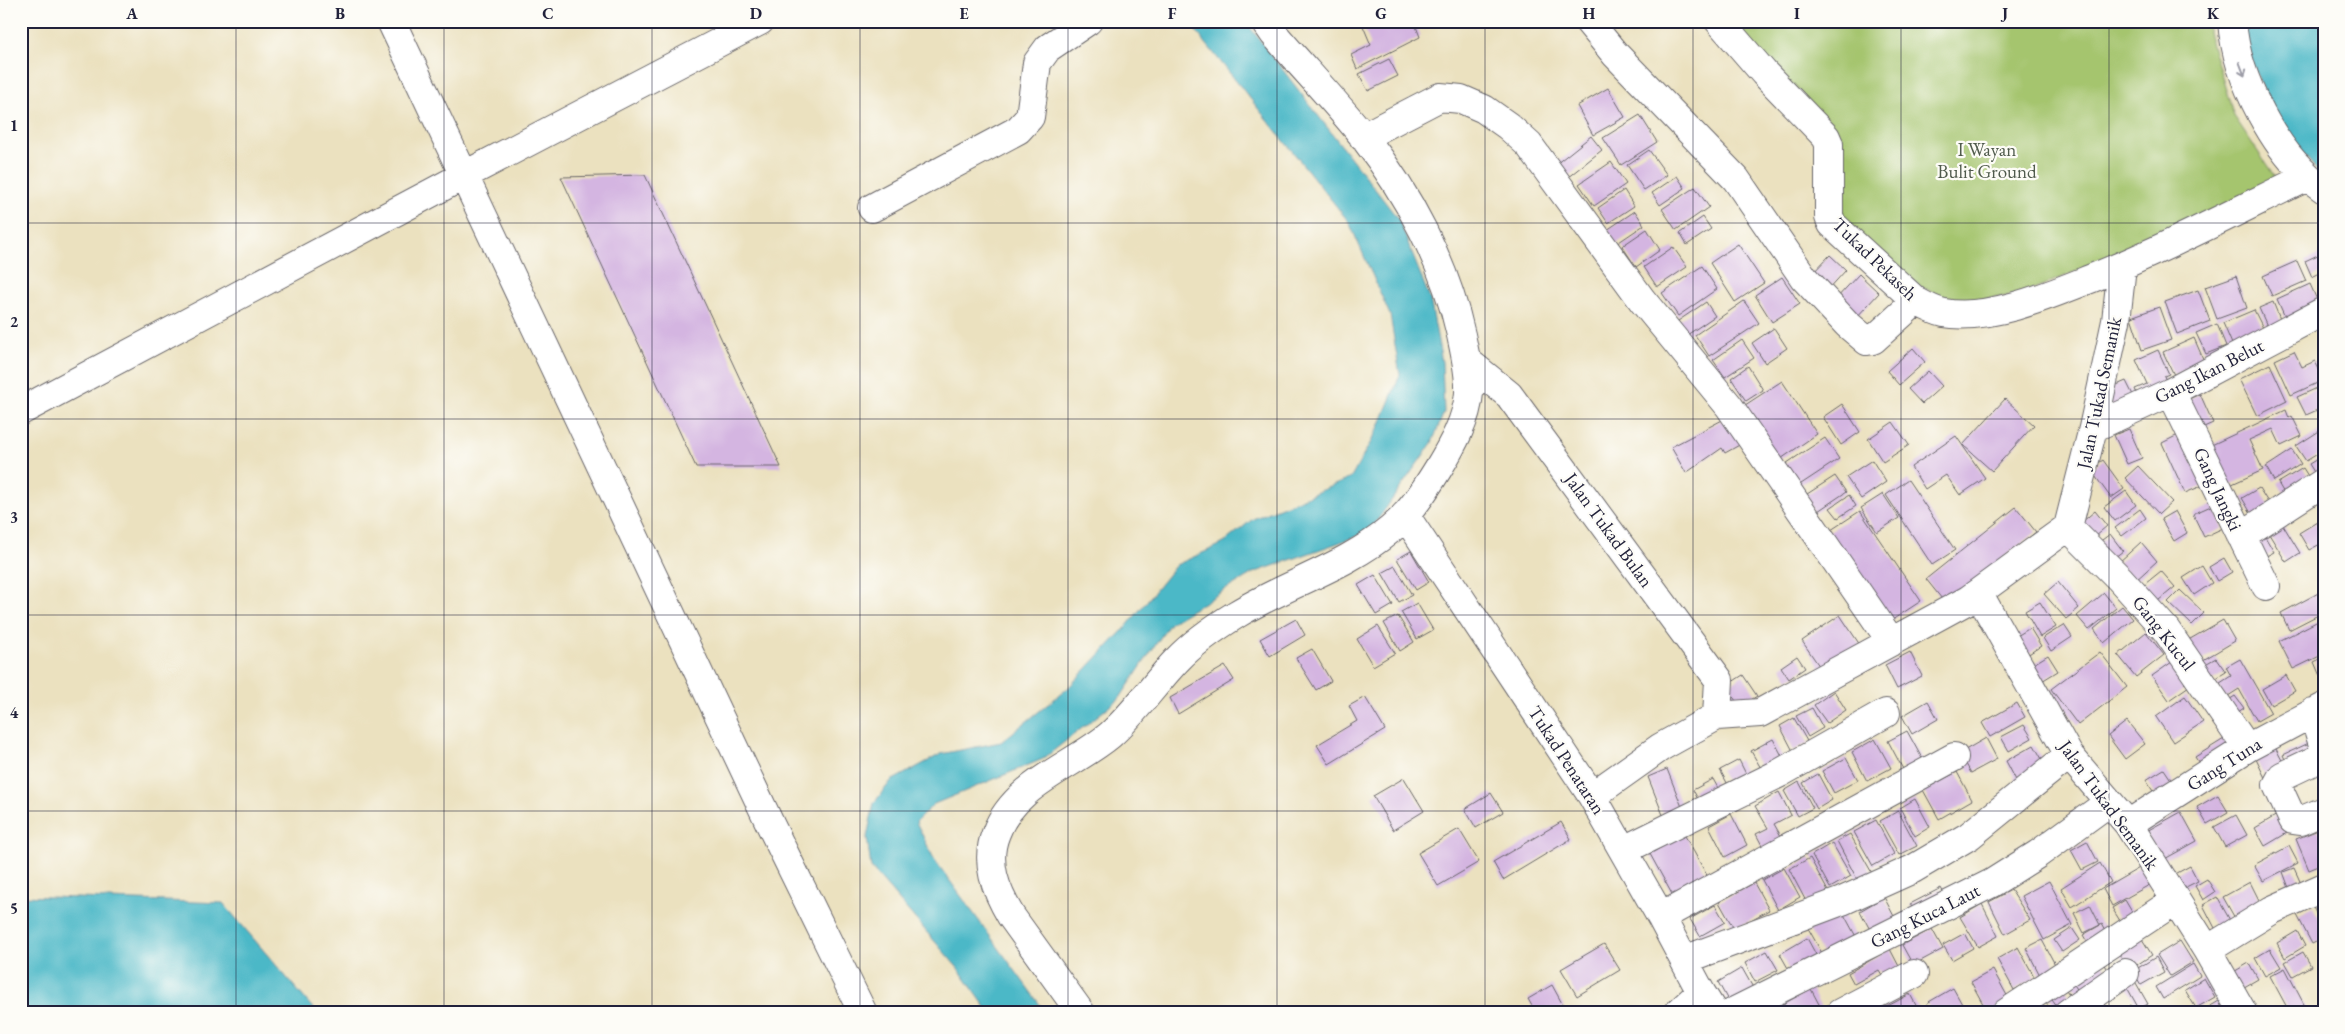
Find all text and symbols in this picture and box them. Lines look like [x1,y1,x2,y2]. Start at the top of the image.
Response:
text: A [125,3,138,24]
text: B [335,3,345,24]
text: C [542,3,554,24]
text: D [750,3,762,24]
text: E [959,3,969,24]
text: F [1168,3,1177,24]
text: G [1375,3,1387,24]
text: H [1583,3,1596,24]
text: I [1794,3,1800,24]
text: J [2000,3,2008,24]
text: K [2207,3,2220,24]
one-way arrow [2237,61,2247,76]
text: 1 [10,115,18,136]
park label: I Wayan Bulit Ground [1937,137,2037,184]
street label: Tukad Pekaseh [1827,212,1923,306]
text: 2 [10,311,19,332]
street label: Jalan Tukad Semanik [2070,314,2128,473]
street label: Gang Ikan Belut [2150,333,2268,409]
street label: Gang Jangki [2188,443,2248,535]
street label: Jalan Tukad Bulan [1558,466,1659,592]
text: 3 [10,507,18,528]
street label: Gang Kucul [2127,590,2201,676]
street label: Tukad Penataran [1523,701,1611,819]
text: 4 [10,702,19,723]
street label: Gang Tuna [2182,731,2267,797]
street label: Jalan Tukad Semanik [2052,733,2165,876]
street label: Gang Kuca Laut [1866,878,1984,954]
text: 5 [10,898,18,919]

